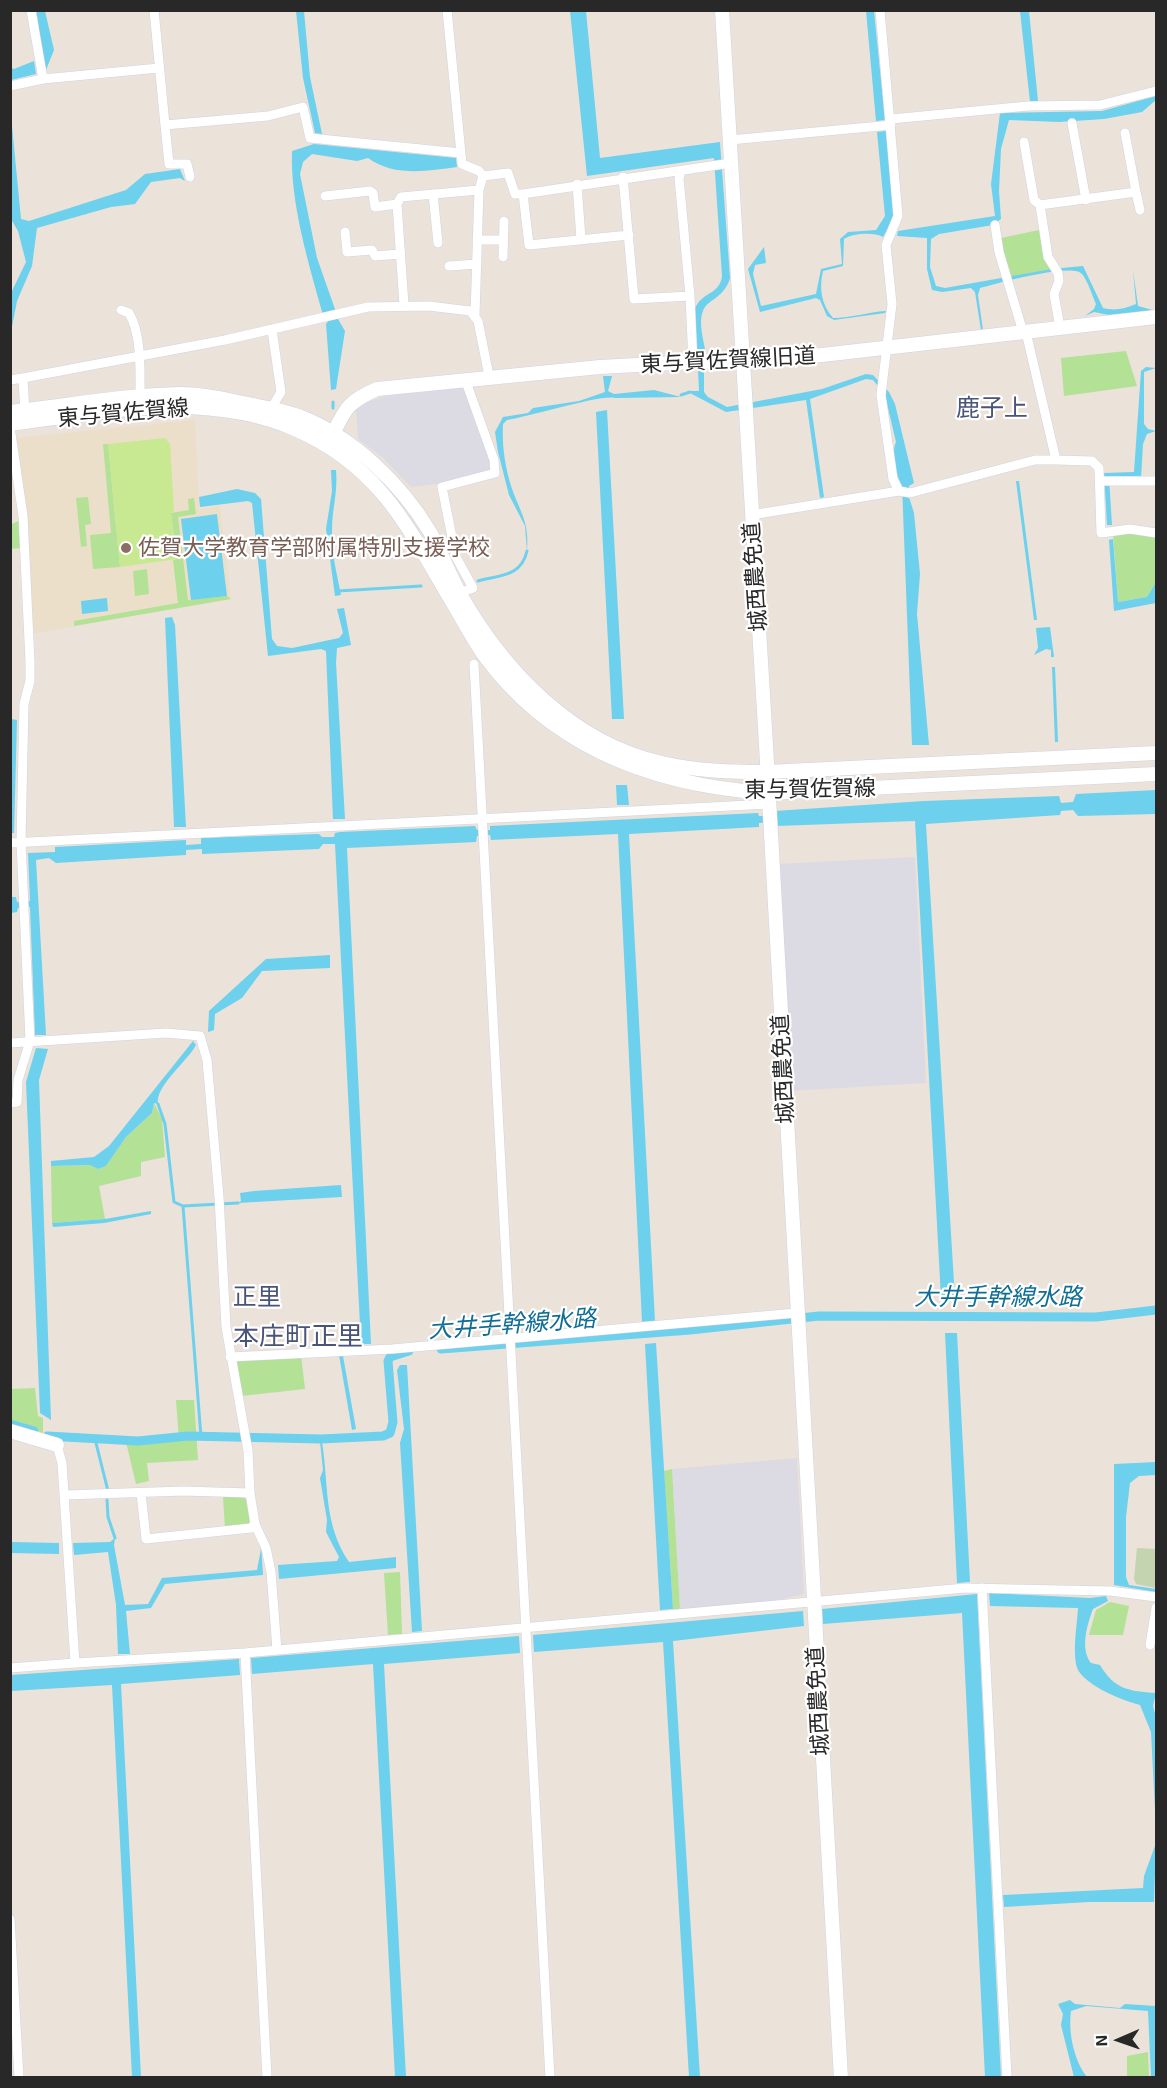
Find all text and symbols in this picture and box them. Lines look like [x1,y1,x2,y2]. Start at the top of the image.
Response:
street label: 東与賀佐賀線旧道 [639,342,817,378]
street label: 東与賀佐賀線 [56,394,190,432]
district label: 鹿子上 [956,394,1028,422]
street label: 城西農免道 [738,521,772,633]
place label: 佐賀大学教育学部附属特別支援学校 [138,535,490,561]
marker: 佐賀大学教育学部附属特別支援学校 [119,541,133,555]
street label: 東与賀佐賀線 [744,775,876,803]
street label: 城西農免道 [767,1013,799,1125]
district label: 正里 [233,1283,281,1311]
water label: 大井手幹線水路 [914,1283,1082,1311]
water label: 大井手幹線水路 [427,1304,597,1344]
district label: 本庄町正里 [233,1320,363,1352]
street label: 城西農免道 [802,1645,834,1757]
north arrow [1089,2010,1149,2070]
text: N [1091,2035,1110,2047]

